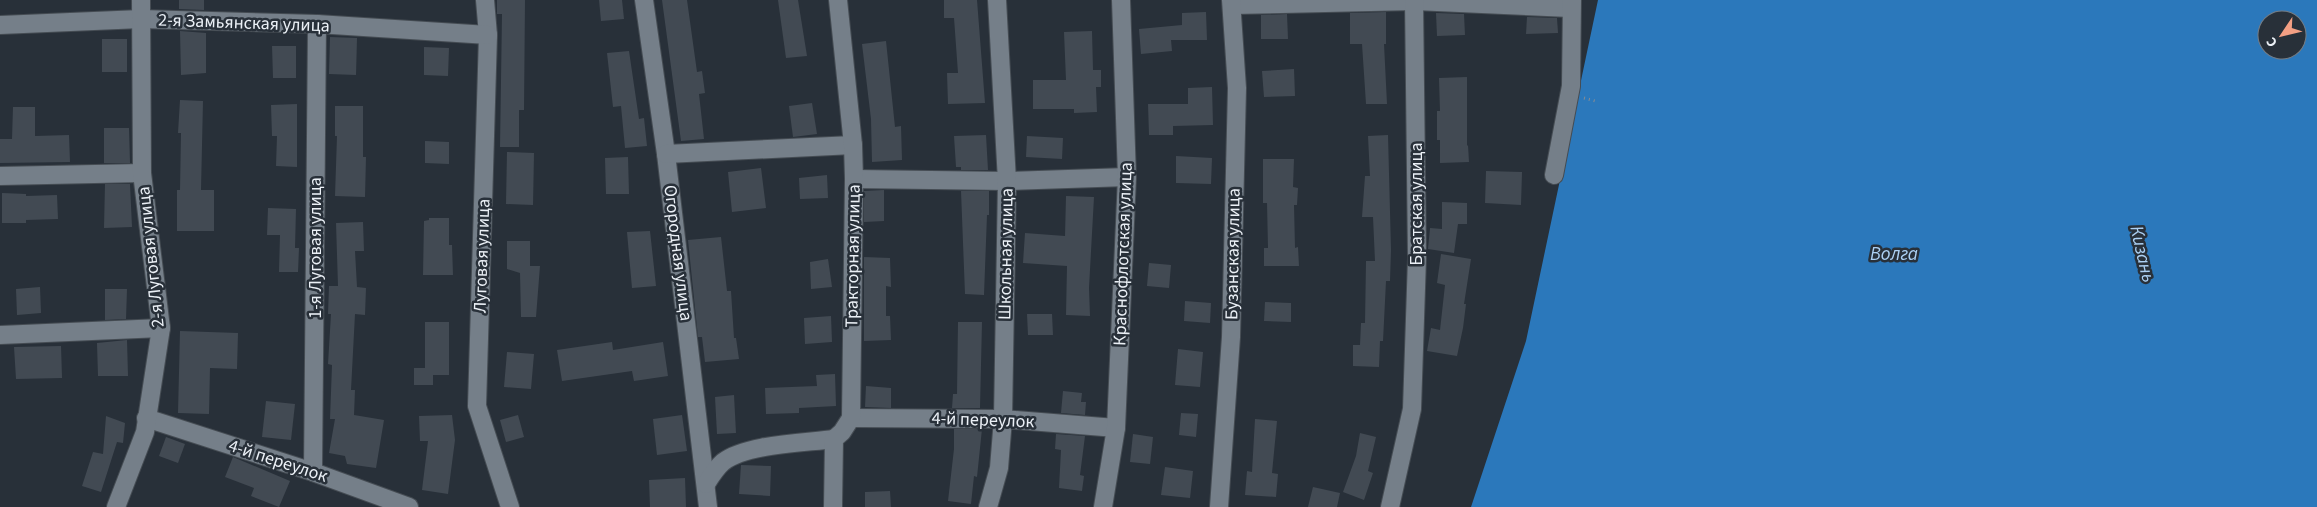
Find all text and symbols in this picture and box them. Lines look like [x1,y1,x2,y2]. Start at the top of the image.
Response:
street label: 2-я Замьянская улица [158,8,330,38]
north arrow [2257,10,2307,60]
text: С [2262,33,2283,51]
street label: Братская улица [1404,142,1429,266]
street label: Краснофлотская улица [1107,162,1139,346]
street label: 1-я Луговая улица [303,177,328,319]
street label: Огородная улица [657,184,699,322]
street label: Тракторная улица [839,184,867,328]
street label: 2-я Луговая улица [131,185,171,329]
street label: Школьная улица [992,188,1020,320]
street label: Бузанская улица [1219,188,1247,320]
street label: Луговая улица [468,198,496,314]
water label: Кизань [2122,223,2162,285]
water label: Волга [1870,241,1918,268]
street label: 4-й переулок [931,406,1035,434]
street label: 4-й переулок [225,433,331,489]

